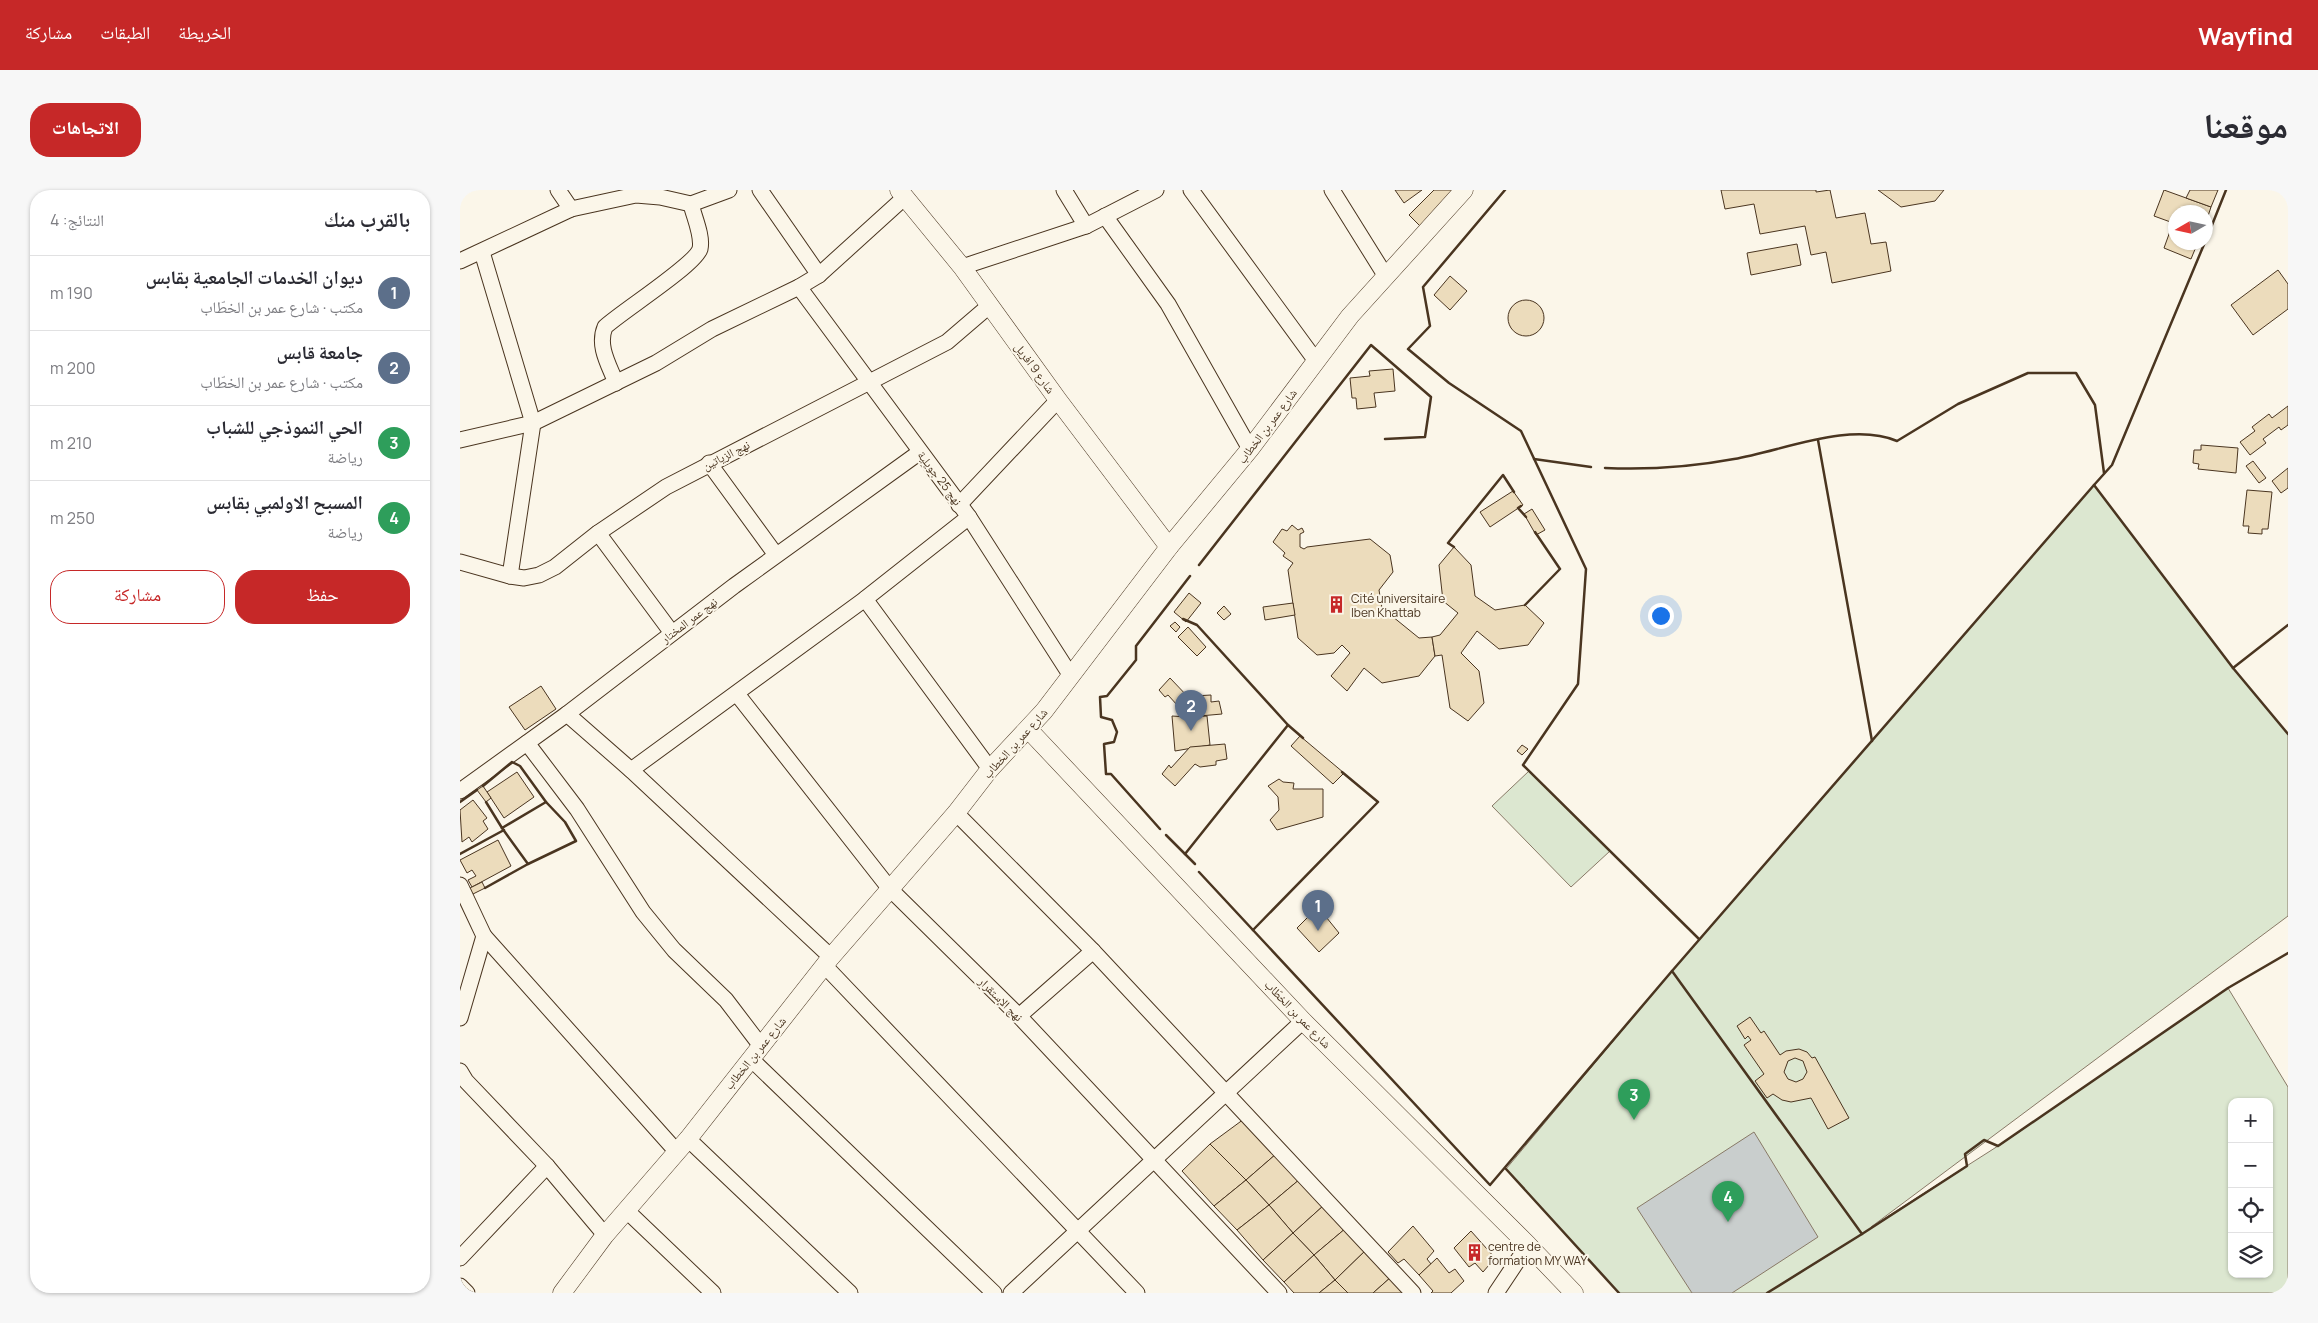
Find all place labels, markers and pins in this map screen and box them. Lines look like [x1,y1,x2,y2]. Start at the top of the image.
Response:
place label: Cité universitaire Iben Khattab [1351,590,1445,621]
building icon: Cité universitaire Iben Khattab [1327,595,1347,615]
pin: 2 [1175,690,1207,731]
pin: 1 [1302,890,1334,931]
pin: 3 [1618,1079,1650,1120]
pin: 4 [1712,1181,1744,1222]
place label: centre de formation MY WAY [1488,1238,1587,1269]
building icon: centre de formation MY WAY [1464,1243,1484,1263]

